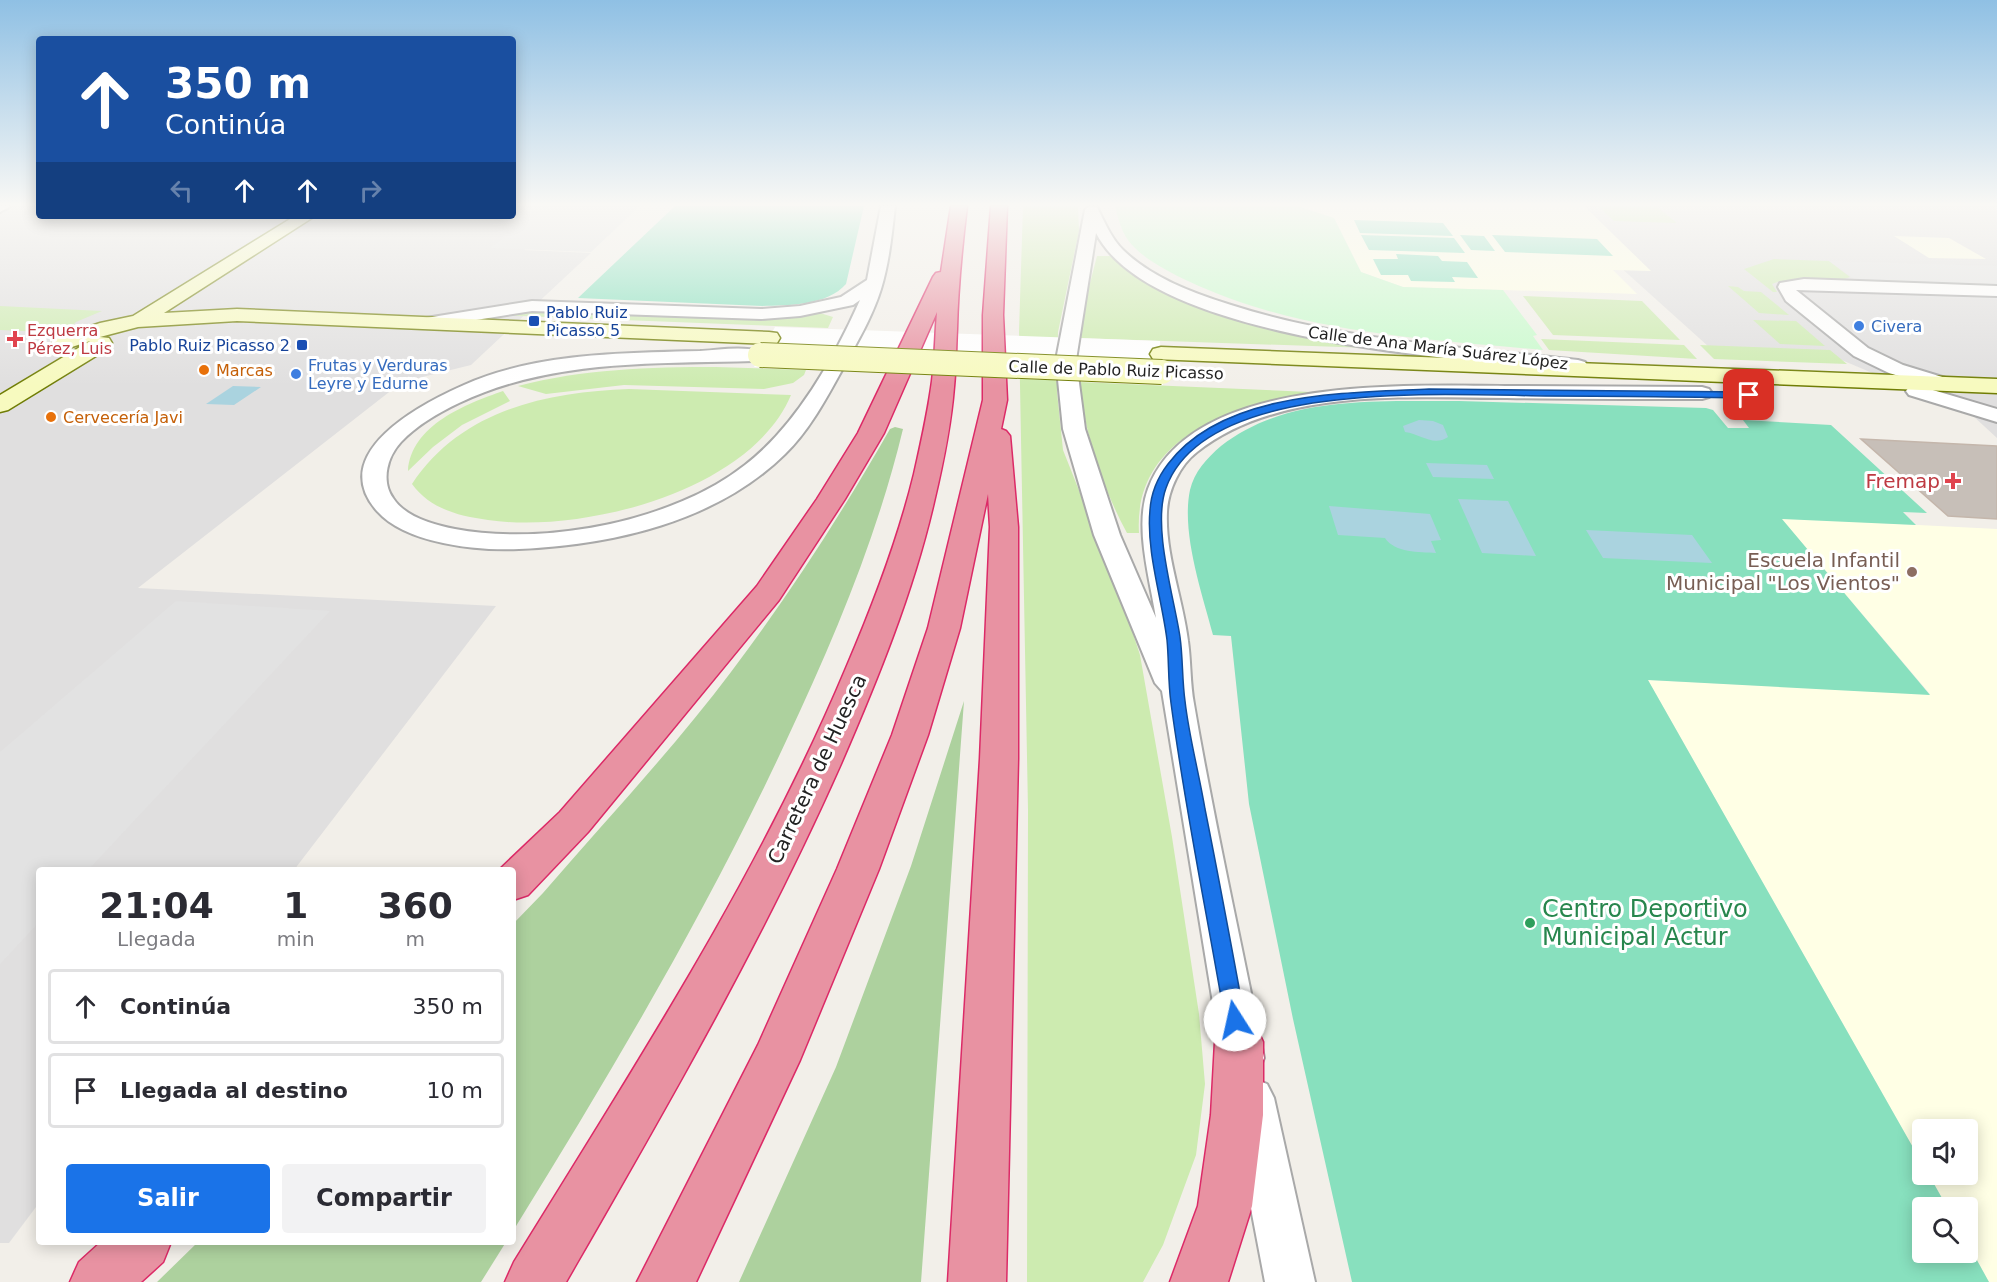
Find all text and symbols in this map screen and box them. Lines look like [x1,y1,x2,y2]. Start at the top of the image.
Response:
text: 350 m [165,59,311,108]
icon: ahead [66,60,144,138]
text: Continúa [165,109,286,140]
icon: left [165,174,198,207]
icon: ahead [228,174,261,207]
icon: ahead [291,174,324,207]
icon: right [354,174,387,207]
place label: Pablo Ruiz Picasso 5 [546,303,628,340]
marker: Pablo Ruiz Picasso 5 [527,314,541,328]
place label: Civera [1871,317,1922,336]
marker: Civera [1852,319,1866,333]
place label: Ezquerra Pérez, Luis [27,321,112,358]
street label: Calle de Ana María Suárez López [1307,323,1569,373]
marker: Ezquerra Pérez, Luis [8,332,22,346]
place label: Pablo Ruiz Picasso 2 [129,336,290,355]
marker: Pablo Ruiz Picasso 2 [295,338,309,352]
place label: Frutas y Verduras Leyre y Edurne [308,356,448,393]
street label: Calle de Pablo Ruiz Picasso [1008,357,1224,383]
place label: Marcas [216,361,273,380]
marker: Marcas [197,363,211,377]
marker: Frutas y Verduras Leyre y Edurne [289,367,303,381]
pin [1723,369,1774,420]
icon: arrive [1732,378,1765,411]
place label: Cervecería Javi [63,408,183,427]
marker: Cervecería Javi [44,410,58,424]
place label: Fremap [1865,469,1940,493]
marker: Fremap [1944,472,1962,490]
place label: Escuela Infantil Municipal "Los Vientos" [1666,548,1900,595]
marker: Escuela Infantil Municipal "Los Vientos" [1905,565,1919,579]
street label: Carretera de Huesca [763,670,871,868]
text: 21:04 [99,885,214,926]
text: 1 [283,885,308,926]
text: 360 [378,885,453,926]
place label: Centro Deportivo Municipal Actur [1542,895,1748,951]
marker: Centro Deportivo Municipal Actur [1523,916,1537,930]
text: Llegada [117,927,196,951]
text: min [277,927,315,951]
text: m [406,927,425,951]
position arrow [1203,988,1267,1052]
icon: ahead [69,990,102,1023]
text: Continúa [120,994,231,1019]
text: 350 m [413,994,483,1019]
icon: arrive [69,1074,102,1107]
text: Llegada al destino [120,1078,348,1103]
text: 10 m [427,1078,483,1103]
map controls [1912,1119,1978,1263]
button: sound [1912,1119,1978,1185]
button: Salir [66,1164,270,1233]
button: Compartir [282,1164,486,1233]
button: search [1912,1197,1978,1263]

